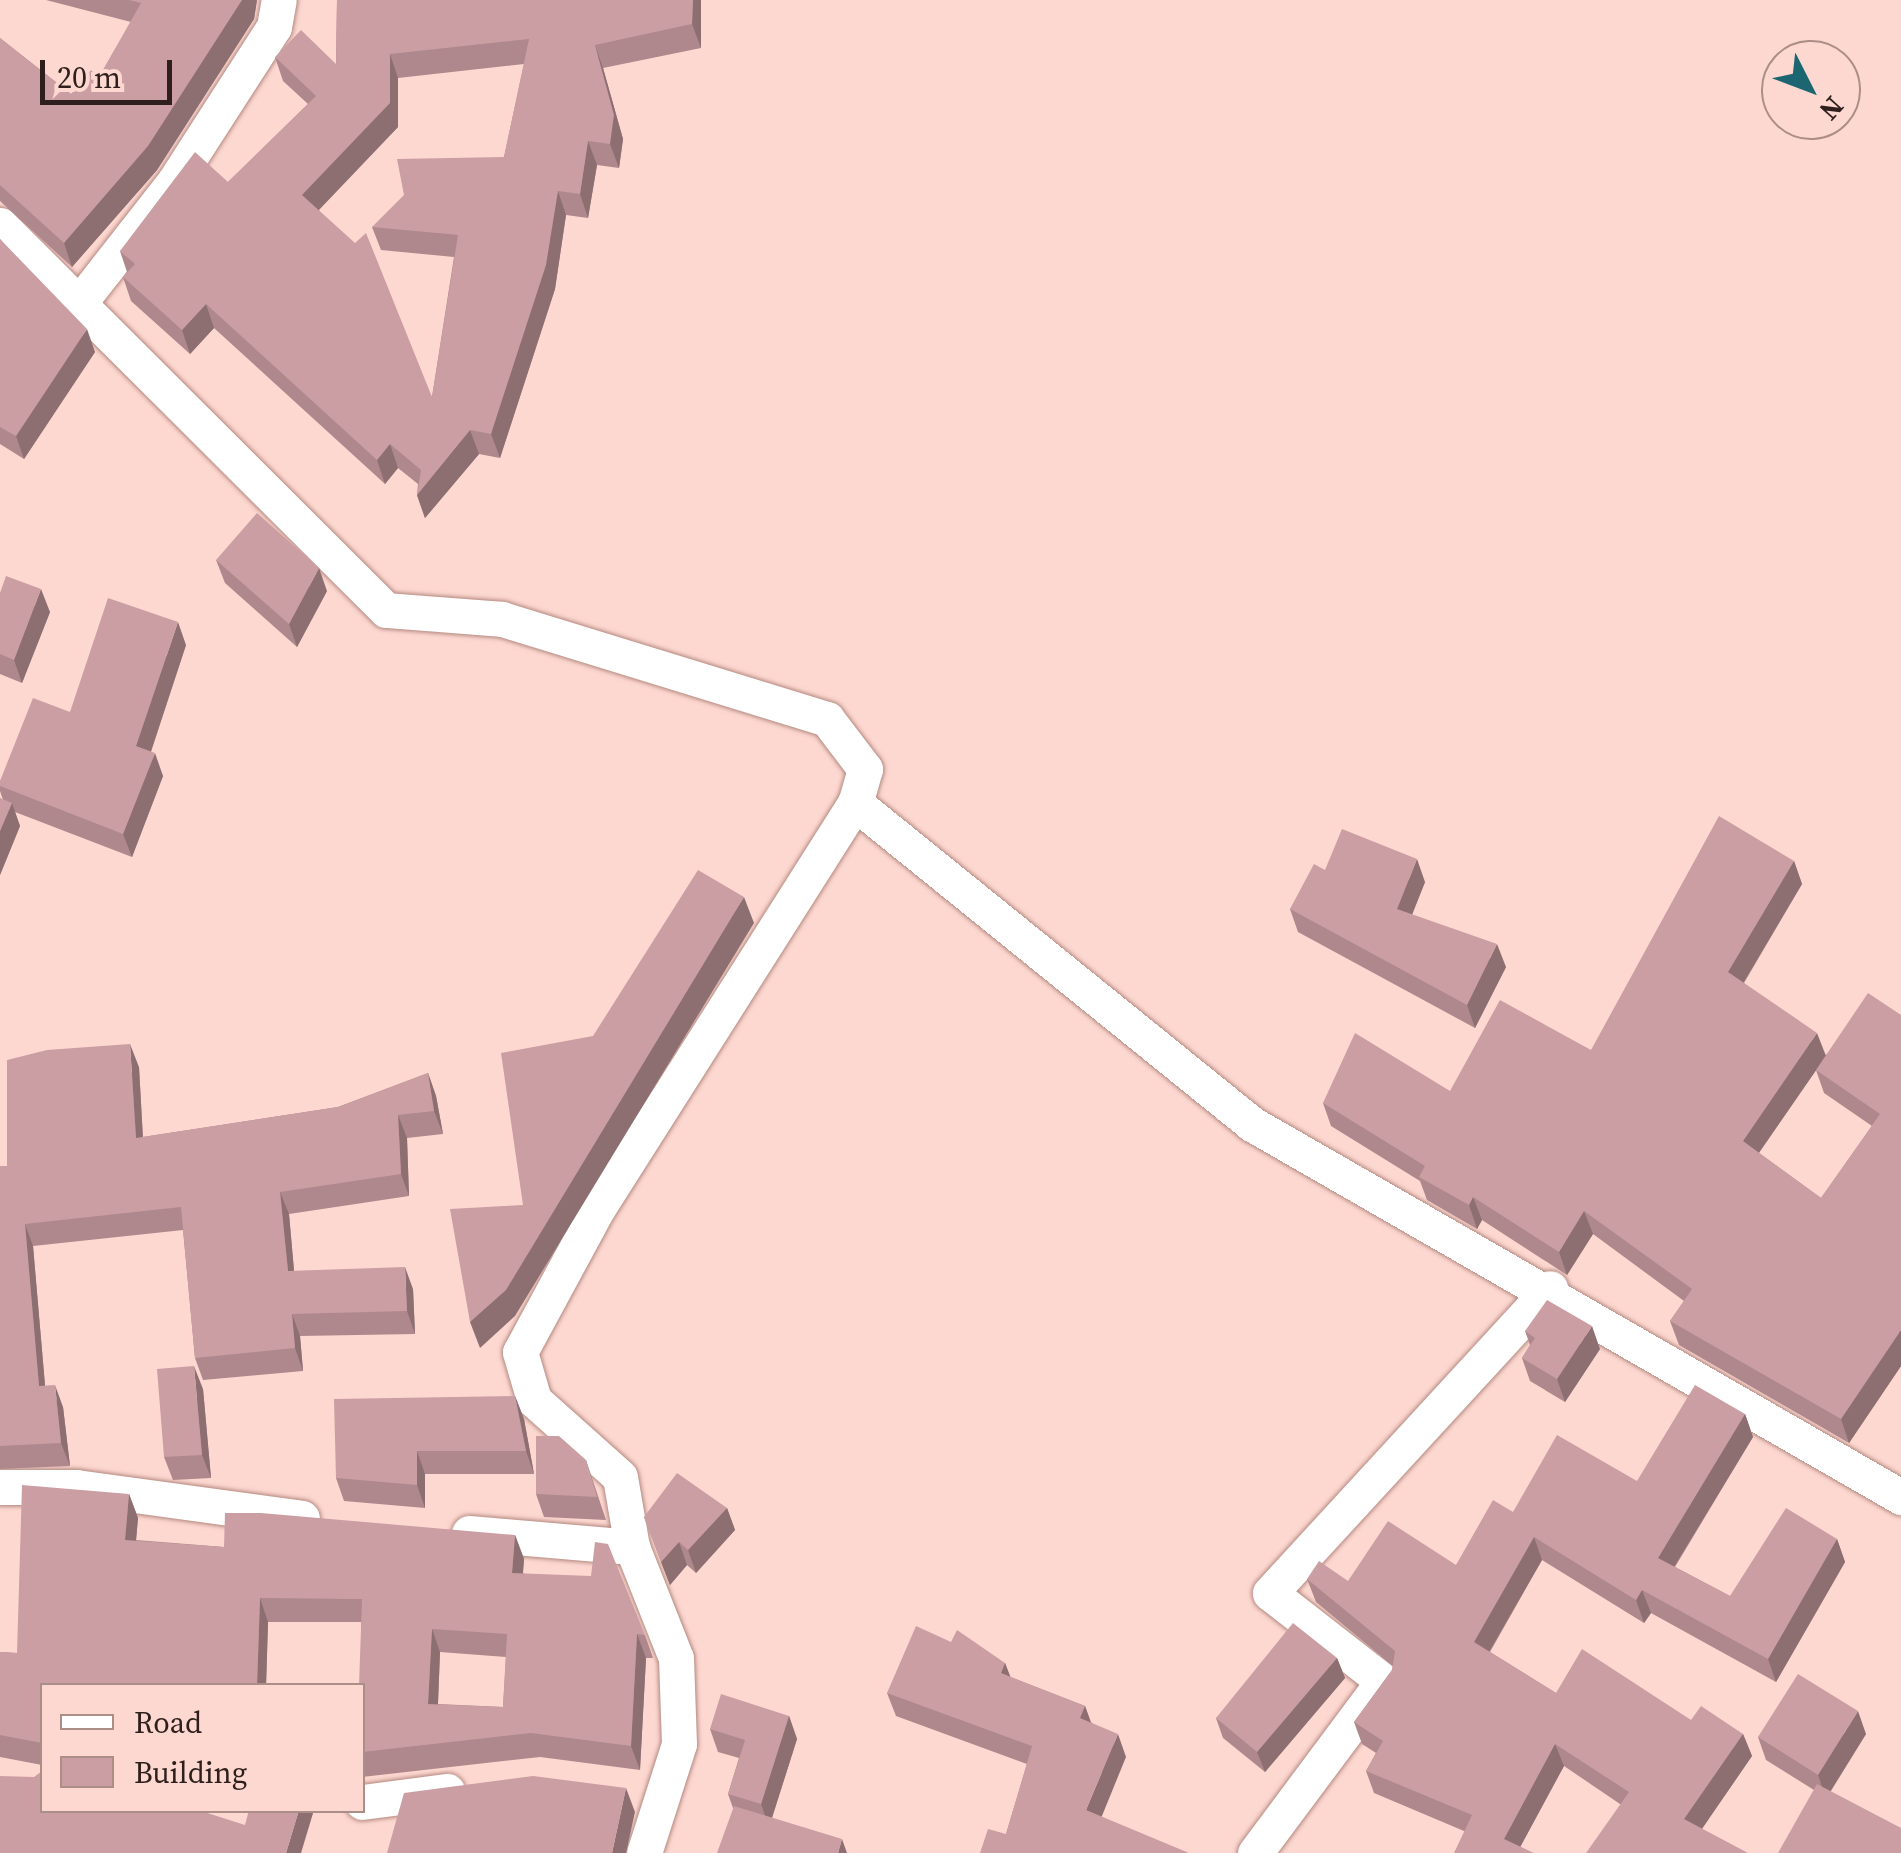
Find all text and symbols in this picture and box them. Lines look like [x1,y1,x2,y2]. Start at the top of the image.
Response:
scale bar [45,40,178,102]
north arrow [1761,40,1861,140]
text: 20 m [57,57,121,98]
text: N [1811,88,1853,129]
legend [40,1683,365,1813]
text: Road [134,1702,202,1743]
text: Building [134,1752,247,1793]

